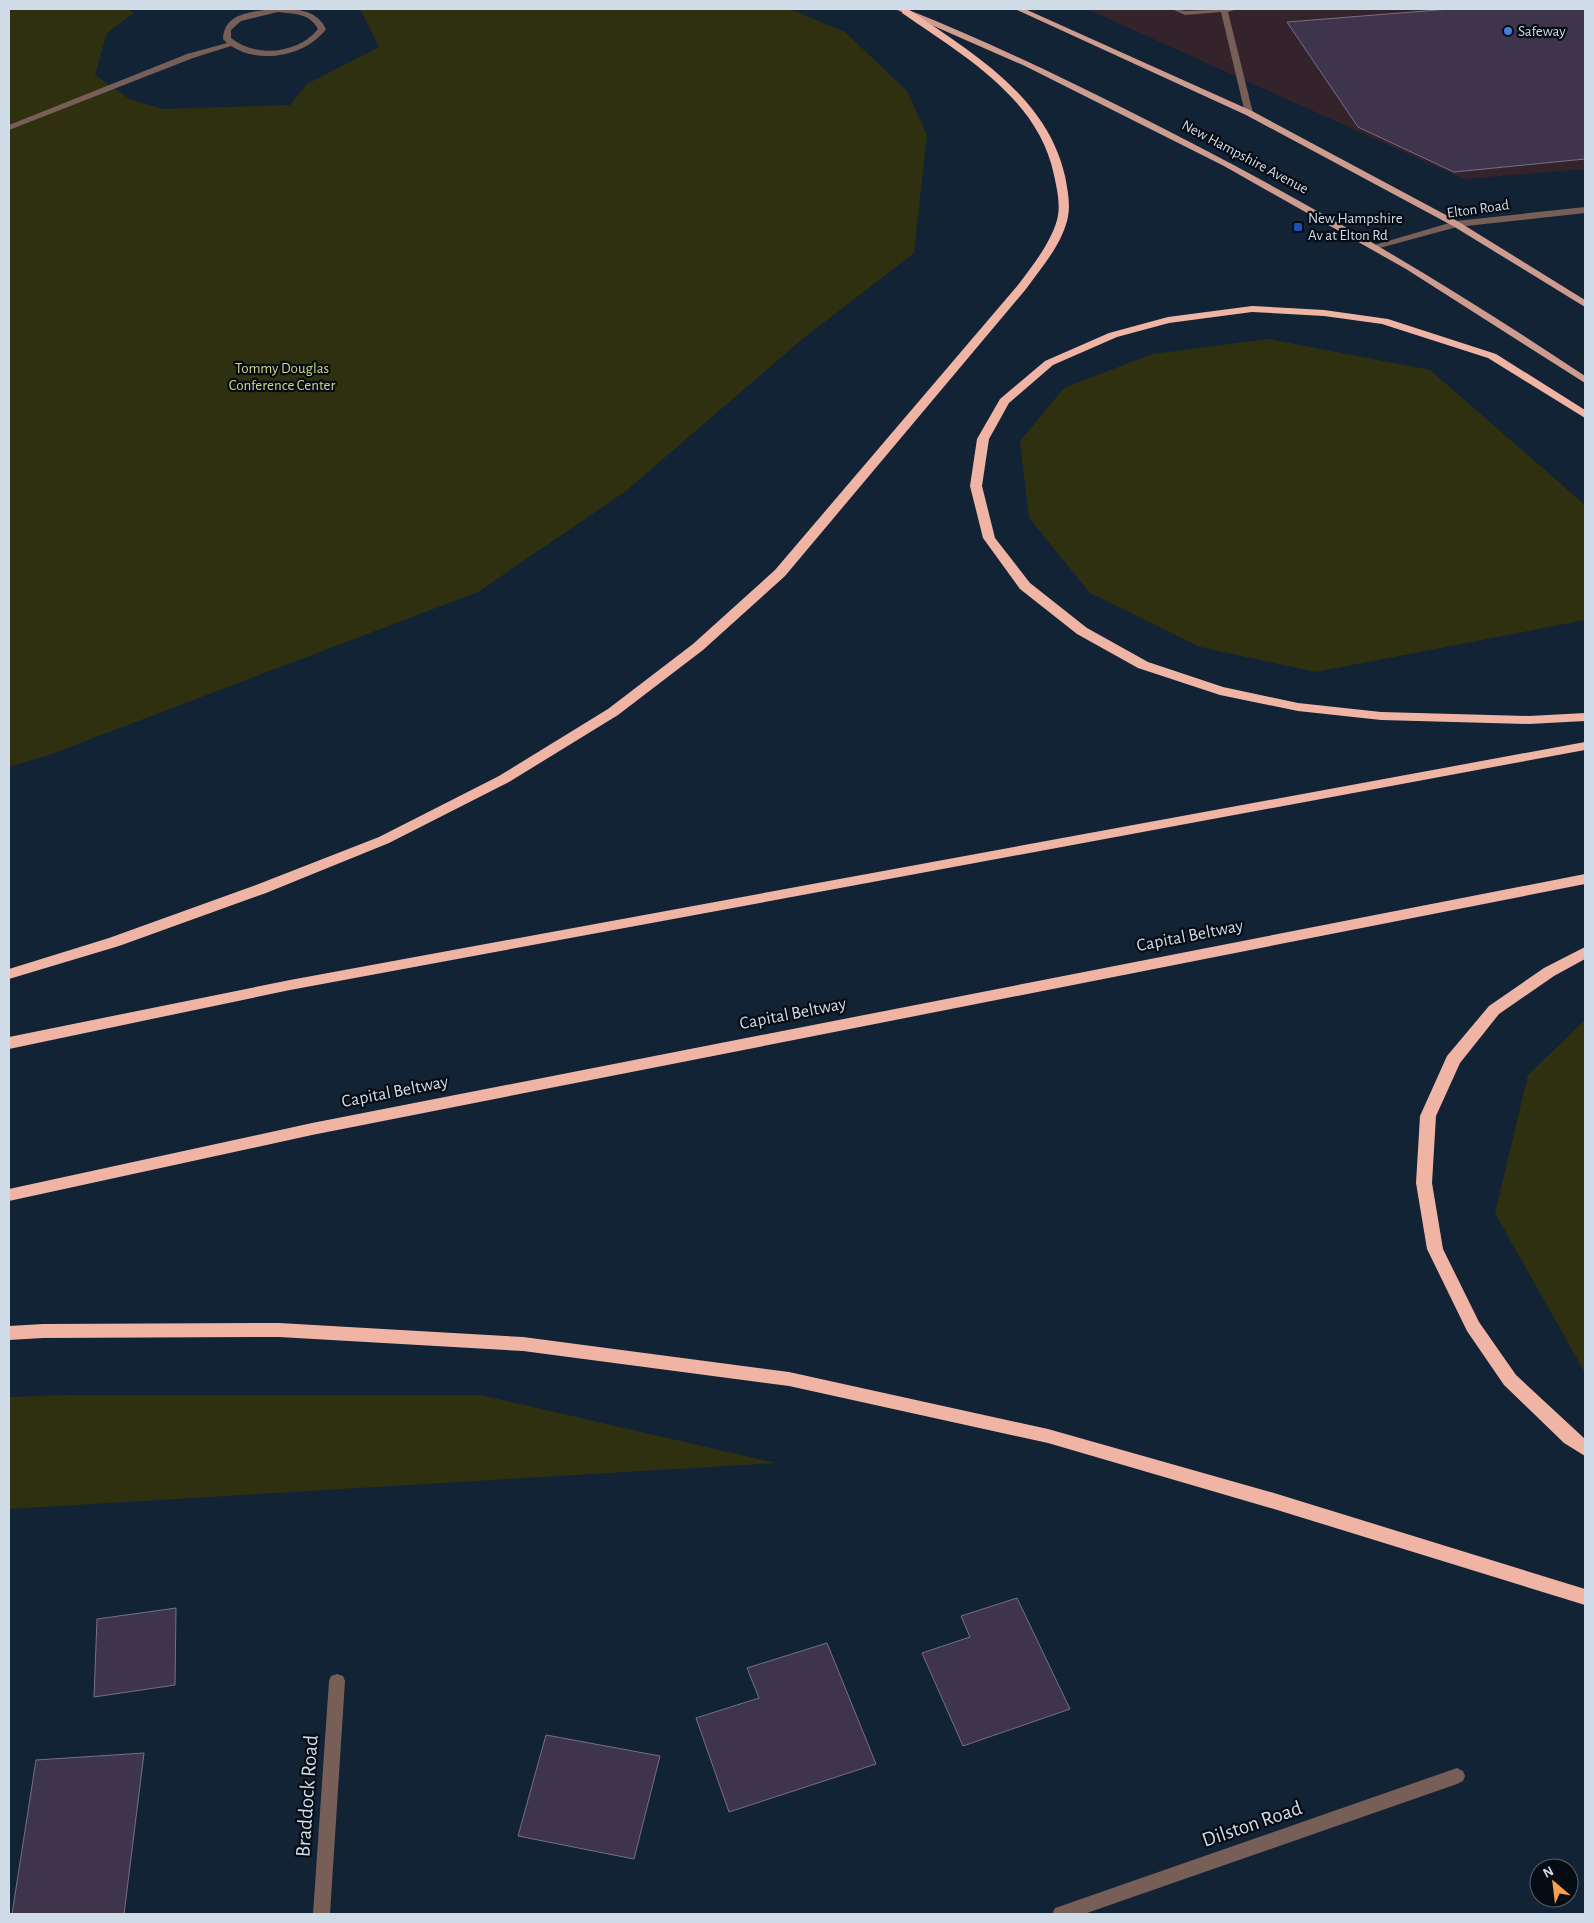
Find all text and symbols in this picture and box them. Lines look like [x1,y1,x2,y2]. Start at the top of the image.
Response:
place label: Safeway [1518,24,1566,39]
marker: Safeway [1502,25,1514,37]
street label: New Hampshire Avenue [1179,117,1311,197]
street label: Elton Road [1446,197,1510,221]
place label: New Hampshire Av at Elton Rd [1308,211,1403,243]
marker: New Hampshire Av at Elton Rd [1292,221,1304,233]
park label: Tommy Douglas Conference Center [229,361,335,393]
street label: Capital Beltway [1135,917,1245,955]
street label: Capital Beltway [738,995,848,1033]
street label: Capital Beltway [340,1073,450,1111]
street label: Braddock Road [292,1734,322,1858]
street label: Dilston Road [1199,1797,1305,1851]
north arrow [1529,1858,1579,1908]
text: N [1541,1864,1556,1881]

